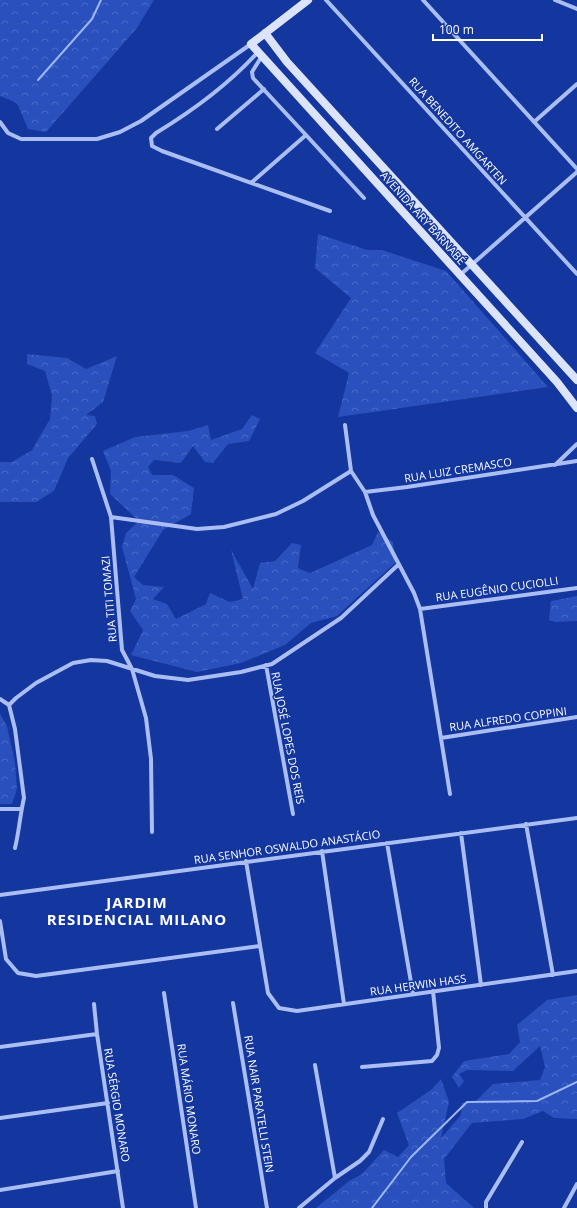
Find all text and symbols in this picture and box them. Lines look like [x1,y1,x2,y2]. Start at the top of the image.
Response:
scale bar [433,16,542,42]
text: 100 m [439,21,474,38]
street label: RUA BENEDITO AMGARTEN [406,74,511,188]
street label: AVENIDA ARY BARNABÉ [377,168,469,268]
street label: RUA LUIZ CREMASCO [403,454,513,485]
street label: RUA TITI TOMAZI [97,555,120,643]
street label: RUA EUGÊNIO CUCIOLLI [435,572,559,605]
street label: RUA JOSÉ LOPES DOS REIS [268,670,309,805]
street label: RUA ALFREDO COPPINI [448,703,568,734]
street label: RUA SENHOR OSWALDO ANASTÁCIO [193,826,381,867]
district label: JARDIM RESIDENCIAL MILANO [47,892,227,929]
street label: RUA HERWIN HASS [369,970,467,999]
street label: RUA NAIR PARATELLI STEIN [241,1034,278,1174]
street label: RUA MÁRIO MONARO [174,1043,205,1155]
street label: RUA SÉRGIO MONARO [101,1047,134,1163]

